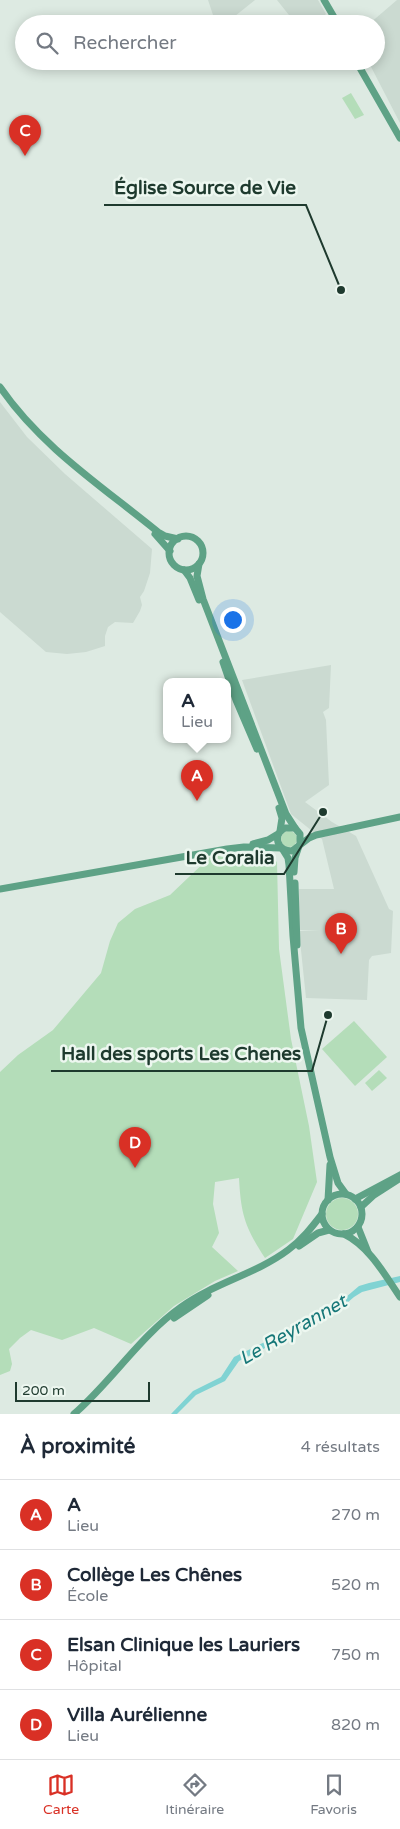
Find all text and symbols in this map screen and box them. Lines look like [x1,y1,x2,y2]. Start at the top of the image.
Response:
search box [15,15,385,70]
icon: search [33,29,61,57]
text: Rechercher [73,32,176,54]
pin: C [9,115,41,156]
callout: Église Source de Vie [104,171,306,205]
text: Église Source de Vie [114,176,296,200]
your location [220,607,246,633]
popup [163,678,231,743]
text: A [181,690,195,712]
text: Lieu [181,712,213,732]
pin: A [181,760,213,801]
callout: Le Coralia [175,840,284,874]
text: Le Coralia [185,847,275,869]
pin: B [325,913,357,954]
callout: Hall des sports Les Chenes [51,1037,312,1071]
text: Hall des sports Les Chenes [61,1043,301,1066]
pin: D [119,1127,151,1168]
water label: Le Reyrannet [235,1289,353,1370]
scale bar [15,1379,150,1402]
text: 200 m [22,1382,65,1399]
text: À proximité [20,1434,135,1459]
text: 4 résultats [301,1437,380,1457]
text: A [67,1494,81,1516]
text: A [30,1505,42,1525]
text: 270 m [331,1505,380,1525]
text: Lieu [67,1516,99,1536]
text: Collège Les Chênes [67,1564,242,1586]
text: B [30,1575,42,1595]
text: 520 m [331,1575,380,1595]
text: École [67,1586,108,1606]
text: Elsan Clinique les Lauriers [67,1634,300,1656]
text: C [30,1645,42,1665]
text: 750 m [331,1645,380,1665]
text: Hôpital [67,1656,122,1676]
text: Villa Aurélienne [67,1704,207,1726]
text: D [30,1715,42,1735]
text: 820 m [331,1715,380,1735]
text: Lieu [67,1726,99,1746]
tab: Carte [43,1771,79,1818]
tab: Itinéraire [165,1771,224,1818]
tab: Favoris [310,1771,357,1818]

